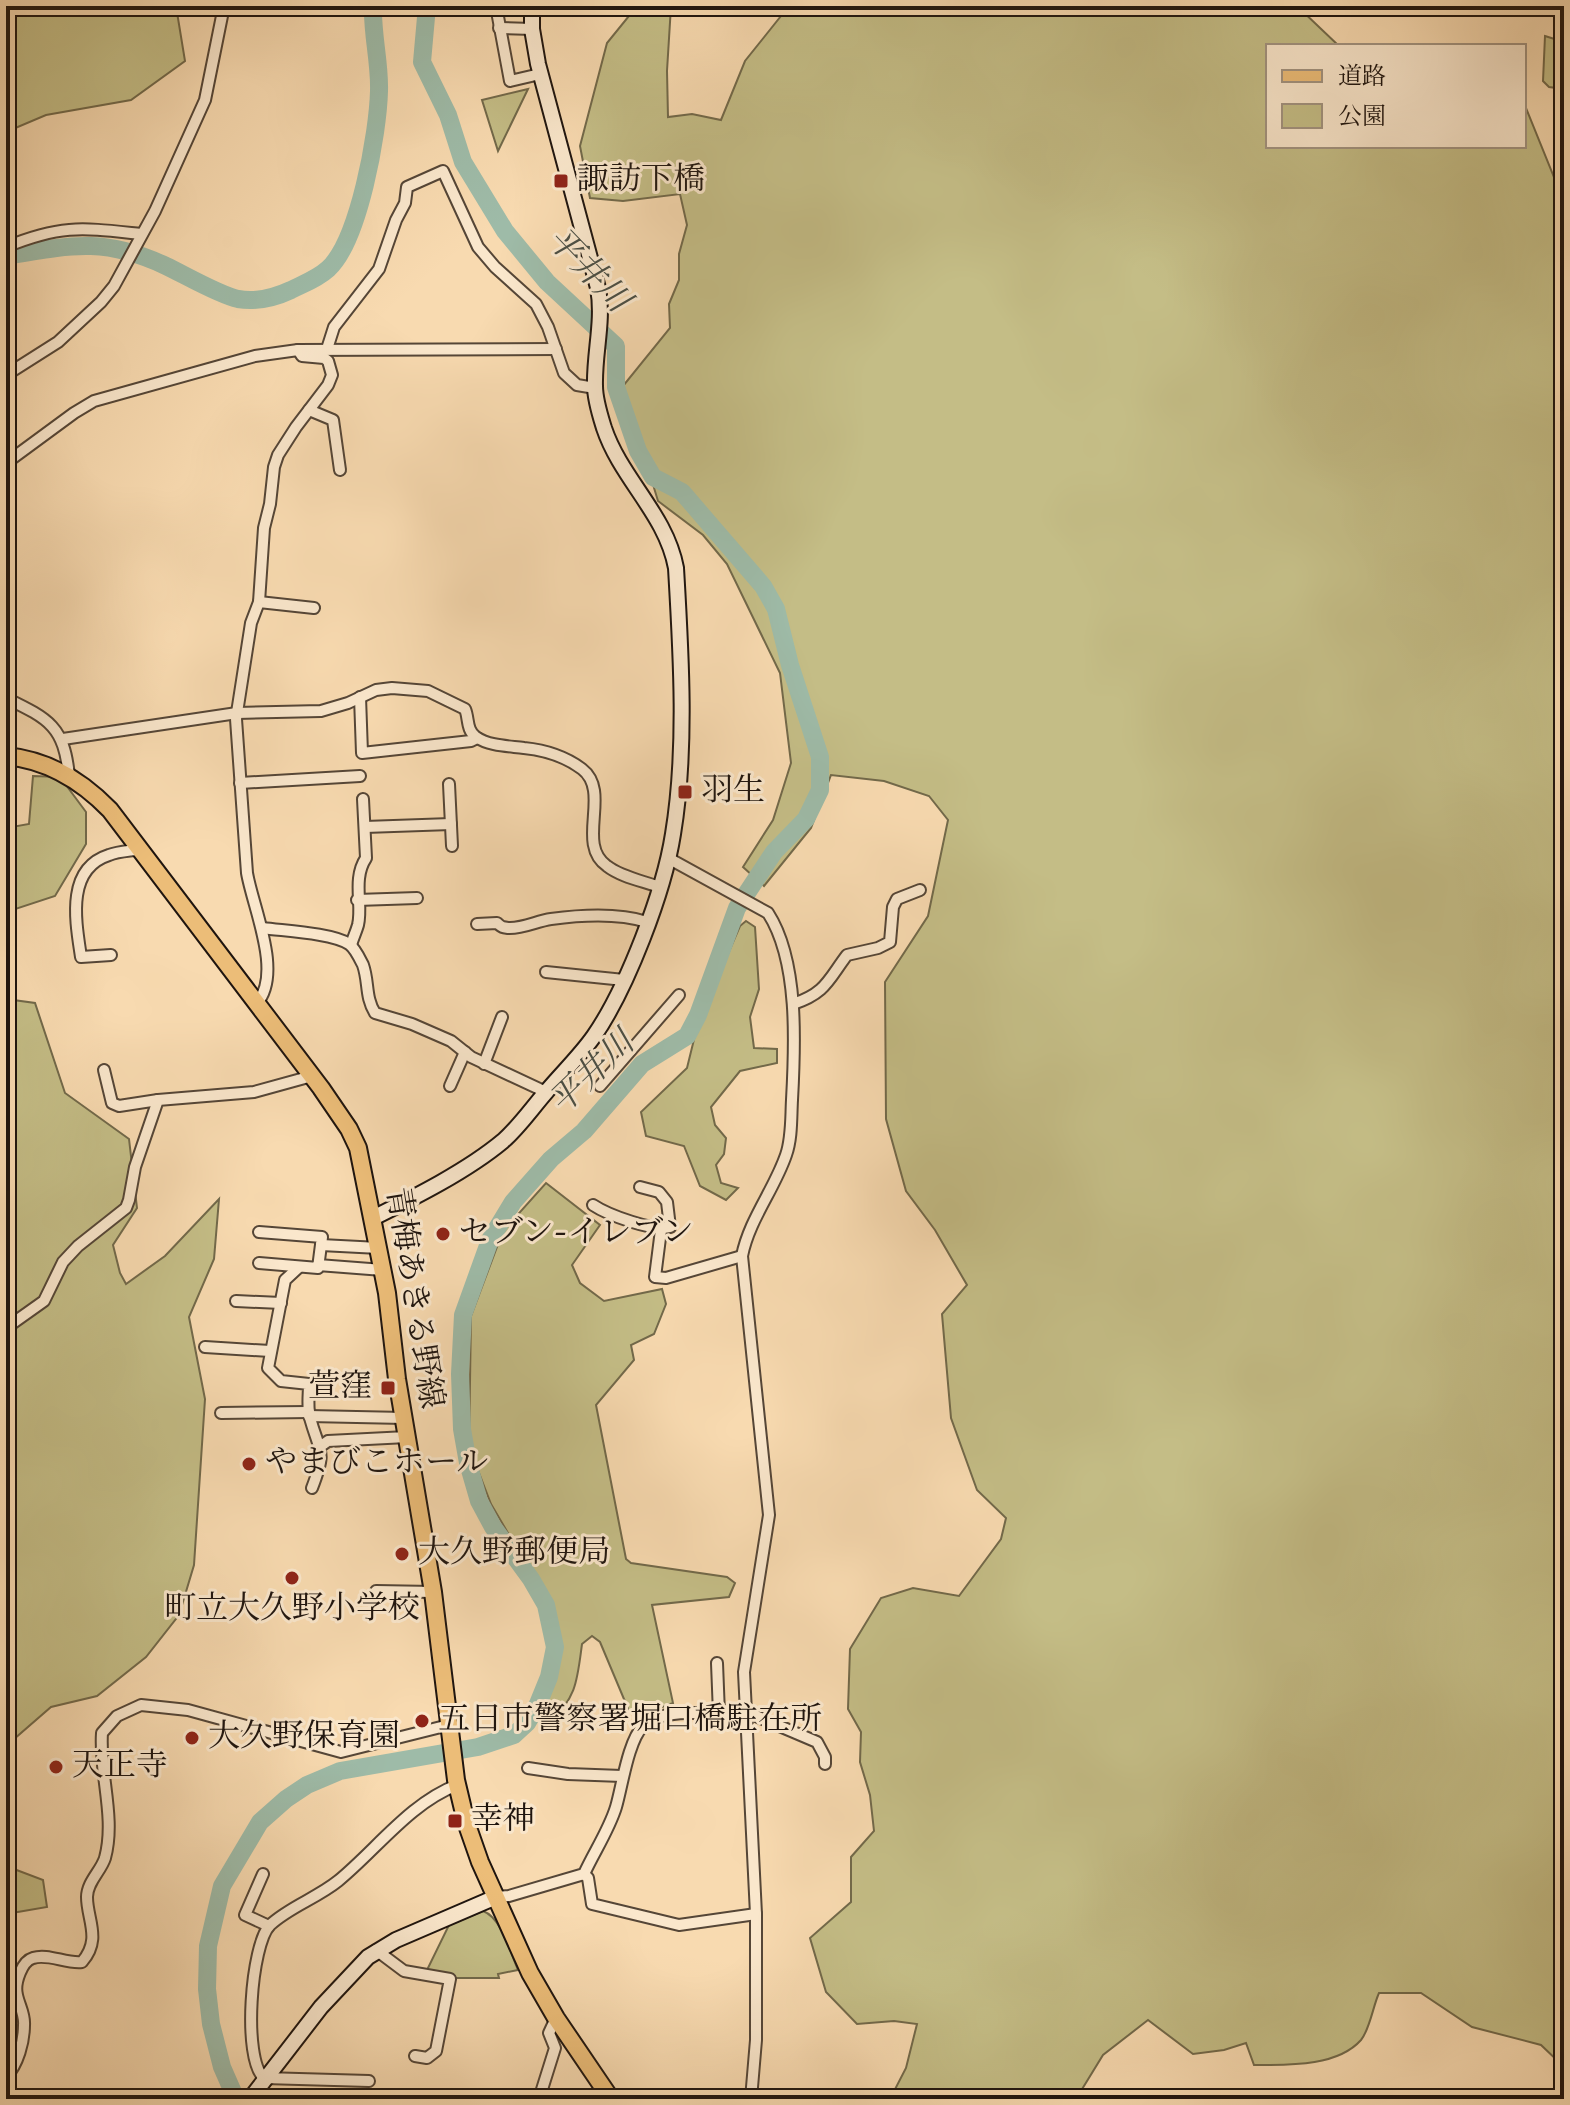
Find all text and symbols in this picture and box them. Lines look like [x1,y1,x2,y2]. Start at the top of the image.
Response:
legend [1266,44,1526,148]
text: 道路 [1338,61,1386,95]
text: 公園 [1338,101,1386,135]
place label: 諏訪下橋 [577,159,705,203]
marker: 諏訪下橋 [552,172,570,190]
water label: 平井川 [535,218,642,327]
place label: 羽生 [701,770,765,814]
marker: 羽生 [676,783,694,801]
water label: 平井川 [540,1019,649,1126]
street label: 青梅あきる野線 [374,1184,452,1412]
place label: セブン-イレブン [459,1212,694,1256]
marker: セブン-イレブン [434,1225,452,1243]
place label: 萱窪 [308,1366,372,1410]
marker: 萱窪 [379,1379,397,1397]
place label: やまびこホール [265,1442,488,1486]
marker: やまびこホール [240,1455,258,1473]
place label: 大久野郵便局 [418,1532,610,1576]
marker: 大久野郵便局 [393,1545,411,1563]
marker: 町立大久野小学校 [283,1569,301,1587]
place label: 町立大久野小学校 [164,1588,420,1632]
place label: 五日市警察署堀口橋駐在所 [438,1699,822,1743]
marker: 五日市警察署堀口橋駐在所 [413,1712,431,1730]
place label: 大久野保育園 [208,1716,400,1760]
marker: 大久野保育園 [183,1729,201,1747]
place label: 天正寺 [72,1745,168,1789]
marker: 天正寺 [47,1758,65,1776]
place label: 幸神 [471,1799,535,1843]
marker: 幸神 [446,1812,464,1830]

